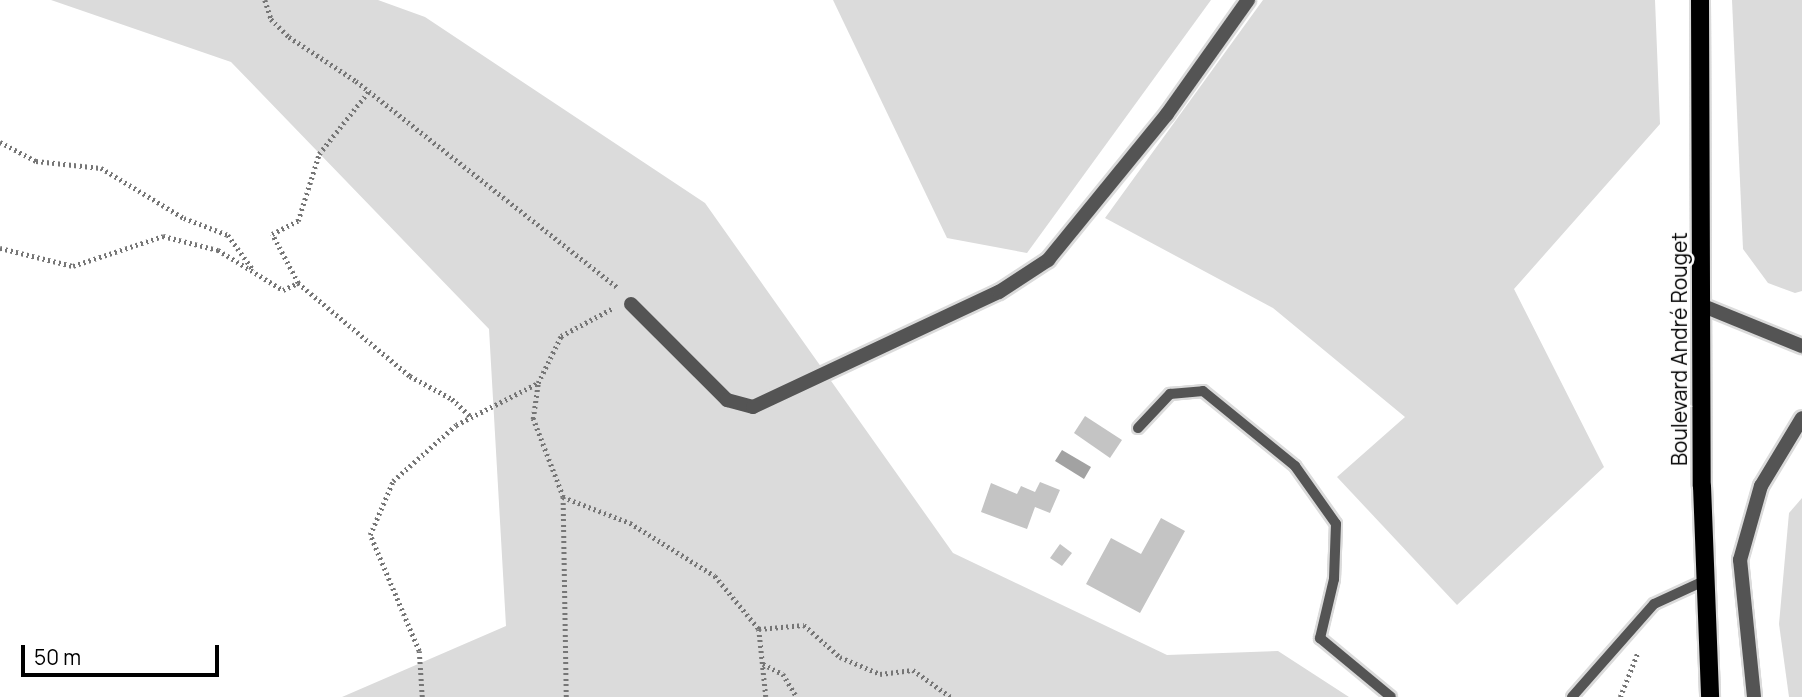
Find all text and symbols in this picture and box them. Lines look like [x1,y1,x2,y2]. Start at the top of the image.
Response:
street label: Boulevard André Rouget [1666,232,1692,466]
scale bar [24,630,222,674]
text: 50 m [34,643,81,671]

